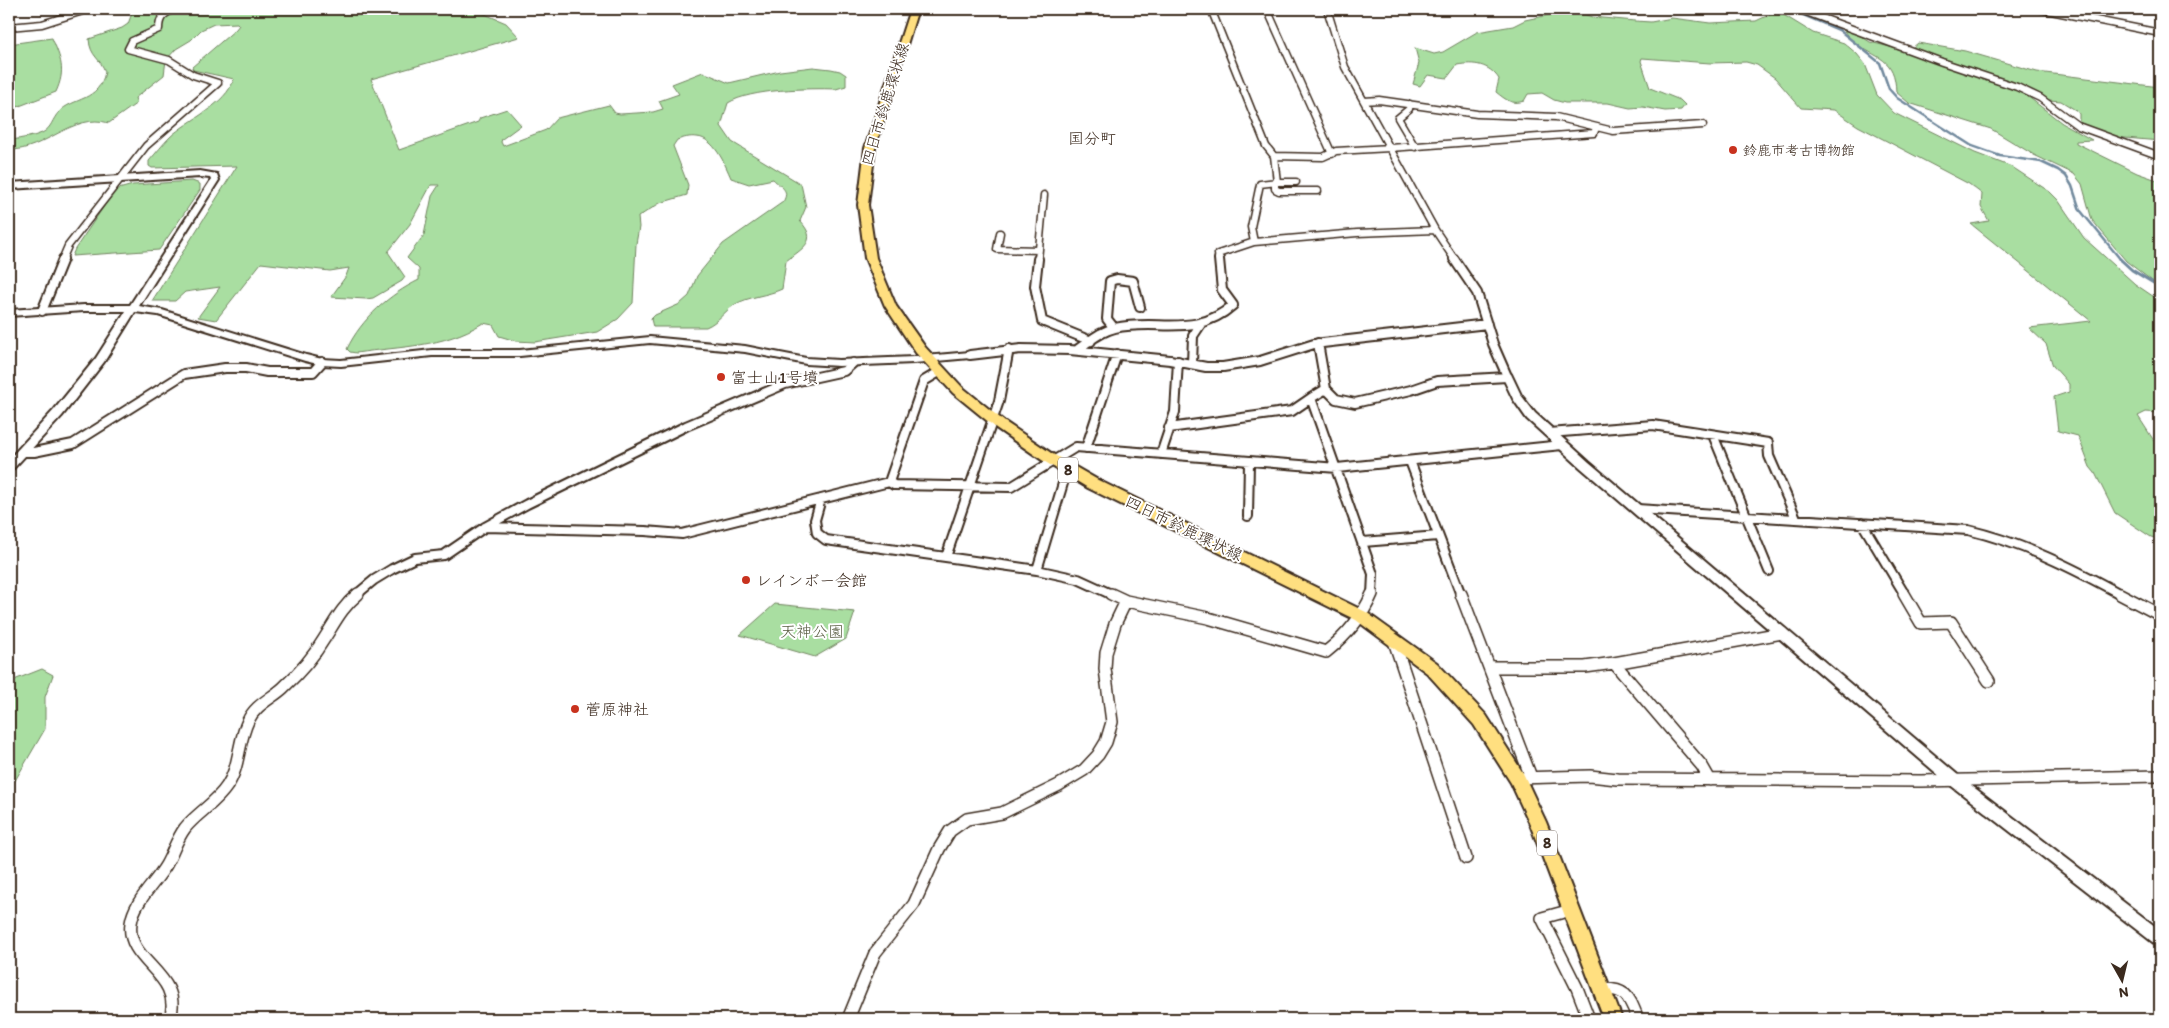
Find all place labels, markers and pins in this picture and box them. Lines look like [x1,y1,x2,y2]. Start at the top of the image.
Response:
place label: 鈴鹿市考古博物館 [1743,142,1855,159]
marker: 鈴鹿市考古博物館 [1727,144,1739,156]
place label: 富士山1号墳 [731,368,818,387]
marker: 富士山1号墳 [715,371,727,383]
place label: レインボー会館 [756,571,867,590]
marker: レインボー会館 [740,574,752,586]
place label: 菅原神社 [585,700,649,719]
marker: 菅原神社 [569,703,581,715]

